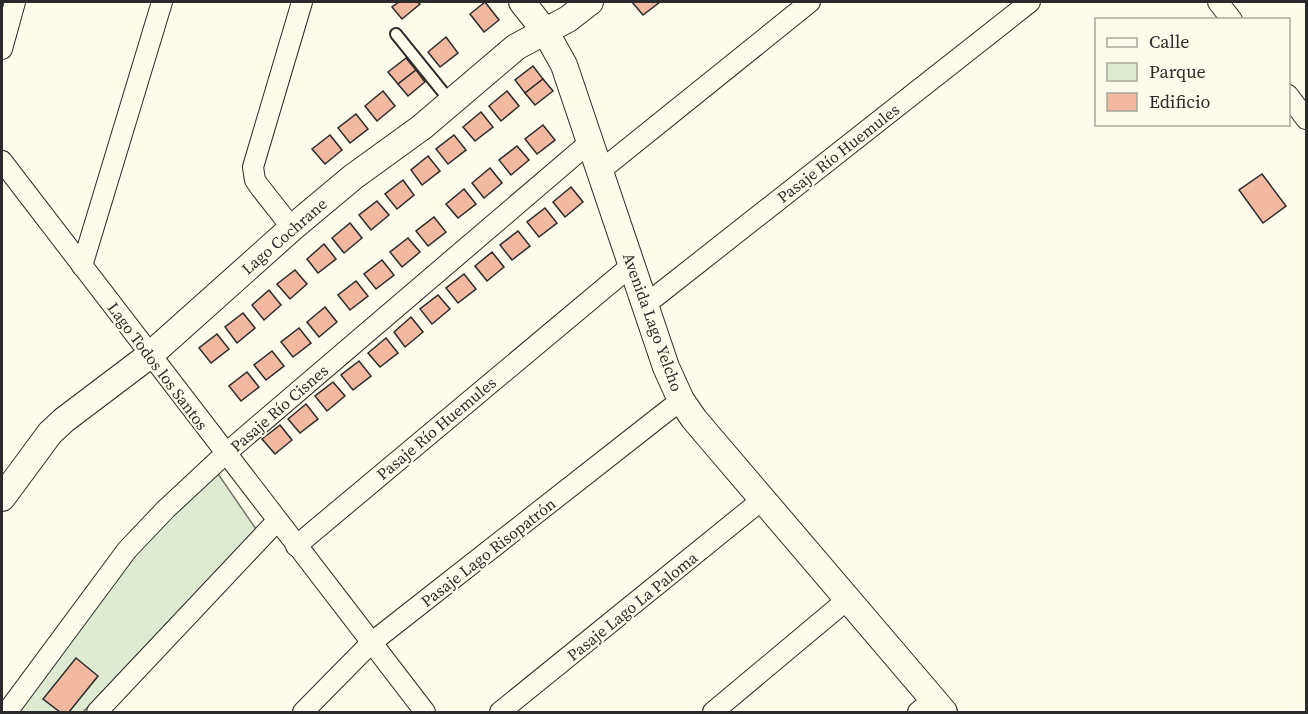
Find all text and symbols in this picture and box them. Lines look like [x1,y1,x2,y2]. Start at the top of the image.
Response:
legend [1095,18,1290,126]
text: Calle [1149,29,1189,54]
text: Parque [1149,59,1206,84]
text: Edificio [1149,89,1210,114]
street label: Pasaje Río Huemules [772,98,904,208]
street label: Lago Cochrane [236,193,332,279]
street label: Avenida Lago Yelcho [618,250,688,395]
street label: Lago Todos los Santos [103,298,213,434]
street label: Pasaje Río Cisnes [225,359,333,457]
street label: Pasaje Río Huemules [372,371,500,485]
street label: Pasaje Lago Risopatrón [416,492,560,612]
street label: Pasaje Lago La Paloma [562,546,703,666]

